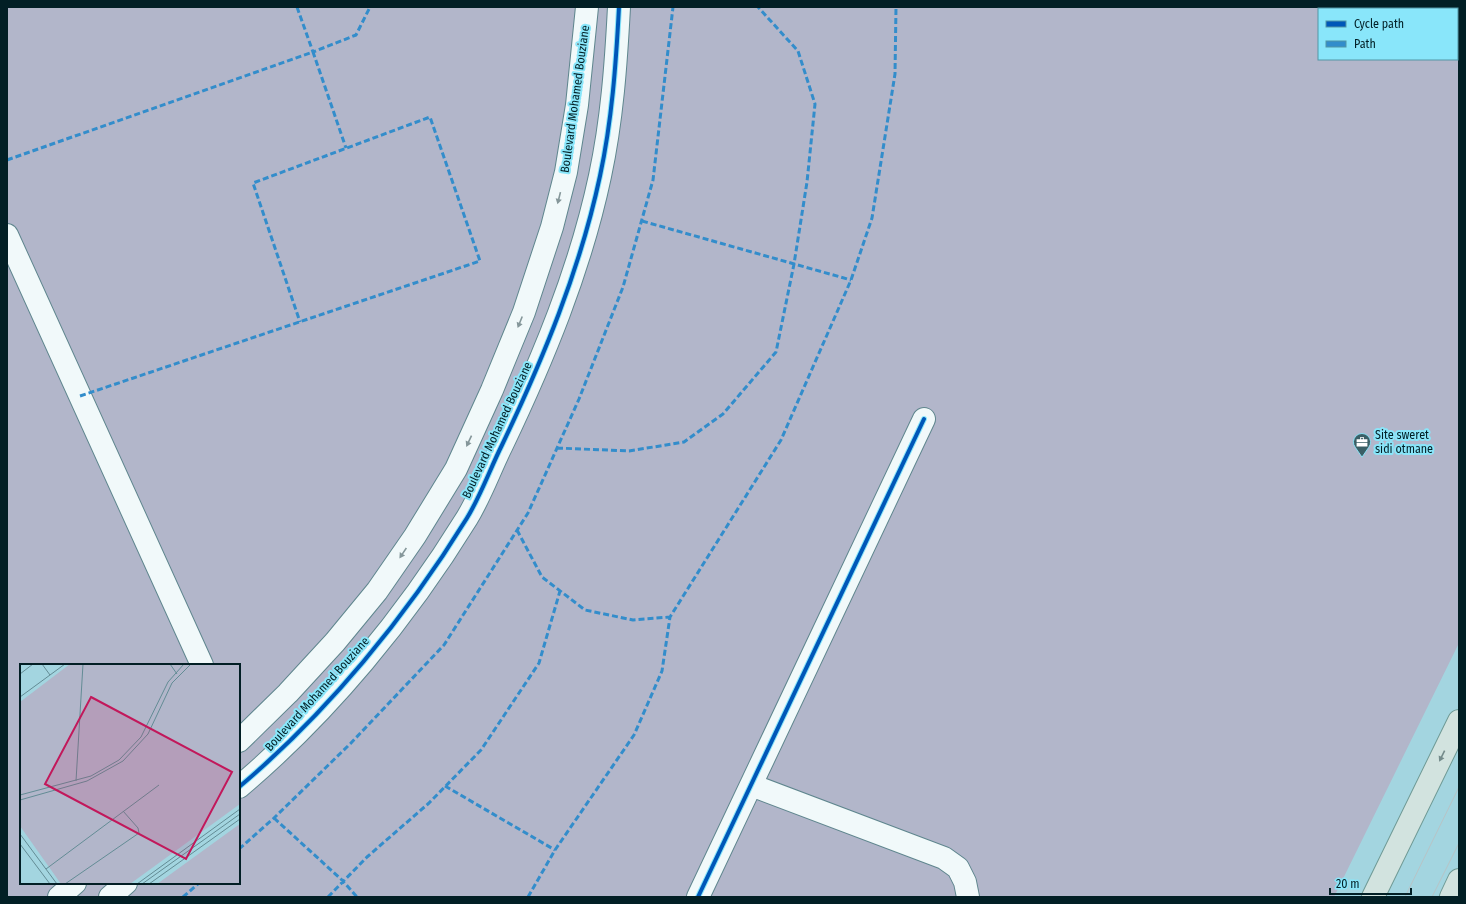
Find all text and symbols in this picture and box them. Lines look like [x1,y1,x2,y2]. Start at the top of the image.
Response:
legend [1318,8,1458,60]
text: Cycle path [1354,17,1404,31]
street label: Boulevard Mohamed Bouziane [558,24,592,174]
text: Path [1354,37,1376,51]
one-way arrow [556,192,562,204]
one-way arrow [516,316,522,328]
street label: Boulevard Mohamed Bouziane [459,360,535,500]
place label: Site sweret sidi otmane [1375,428,1433,456]
office icon: Site sweret sidi otmane [1352,432,1372,457]
one-way arrow [466,435,472,447]
one-way arrow [399,548,407,558]
street label: Boulevard Mohamed Bouziane [262,634,372,754]
inset map [20,664,240,884]
one-way arrow [1439,750,1445,761]
scale bar [1330,870,1411,896]
text: 20 m [1336,877,1360,891]

